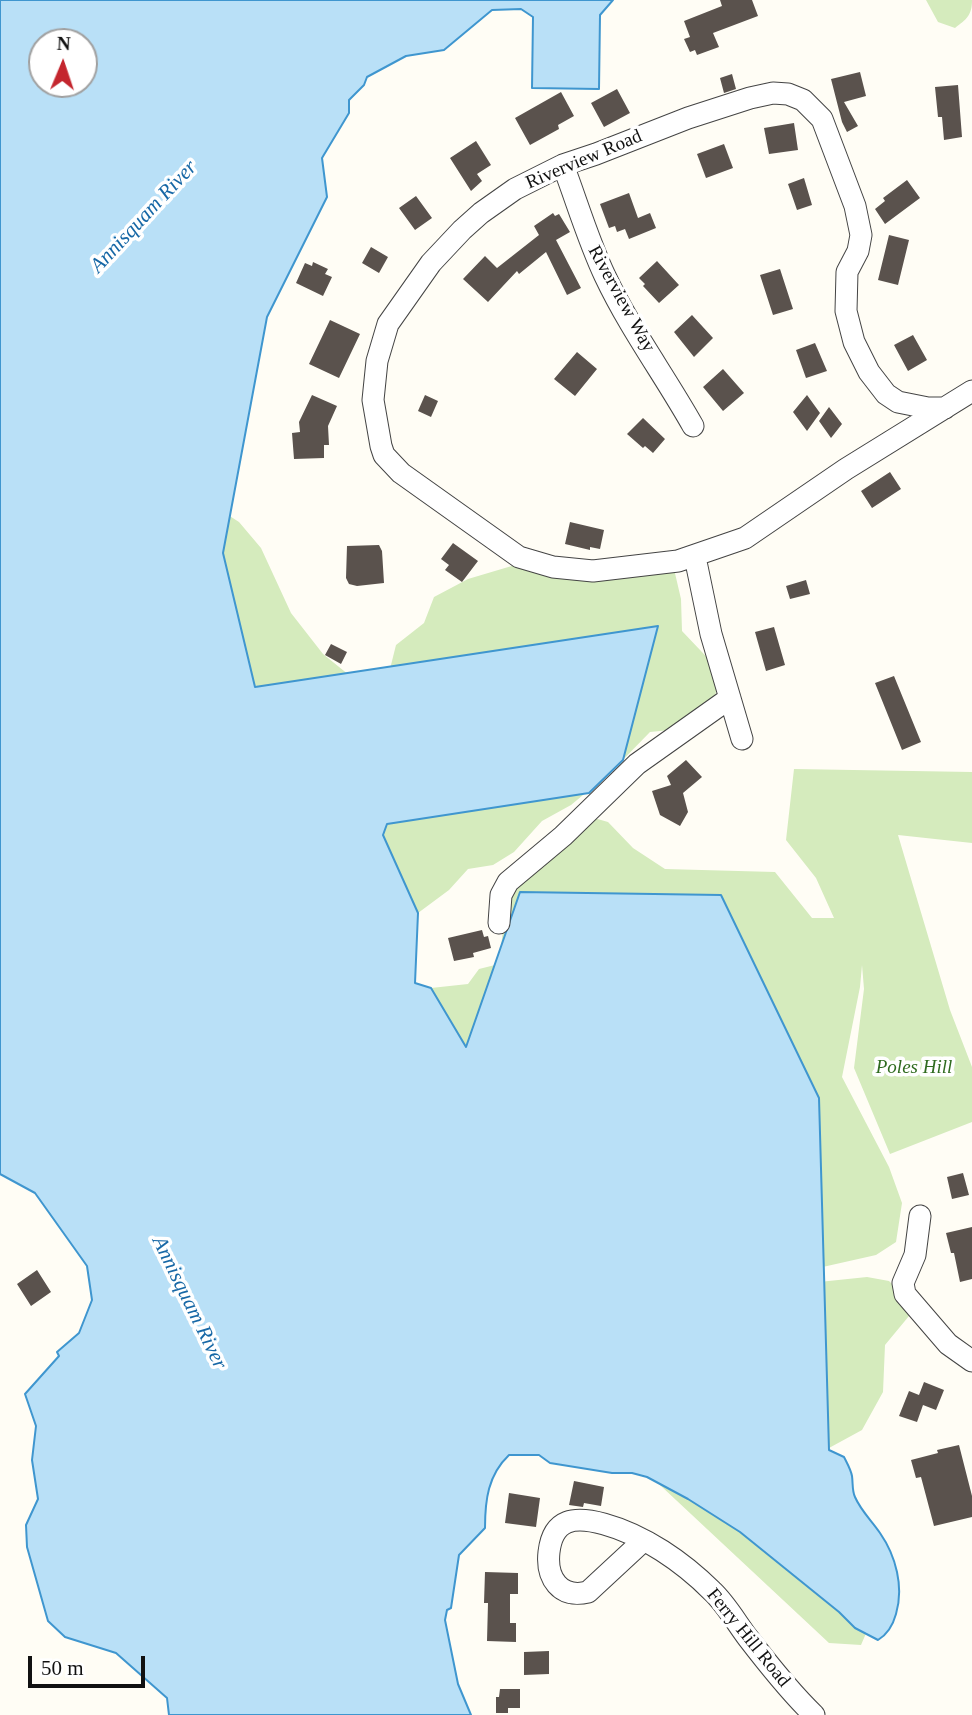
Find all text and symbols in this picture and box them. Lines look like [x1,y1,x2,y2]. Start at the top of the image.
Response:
north arrow [28,28,98,98]
text: N [56,33,71,54]
street label: Riverview Road [522,125,646,195]
water label: Annisquam River [85,155,203,279]
street label: Riverview Way [582,242,660,356]
park label: Poles Hill [876,1057,952,1079]
water label: Annisquam River [146,1232,232,1374]
street label: Ferry Hill Road [701,1584,795,1692]
scale bar [32,1642,149,1686]
text: 50 m [41,1656,84,1680]

